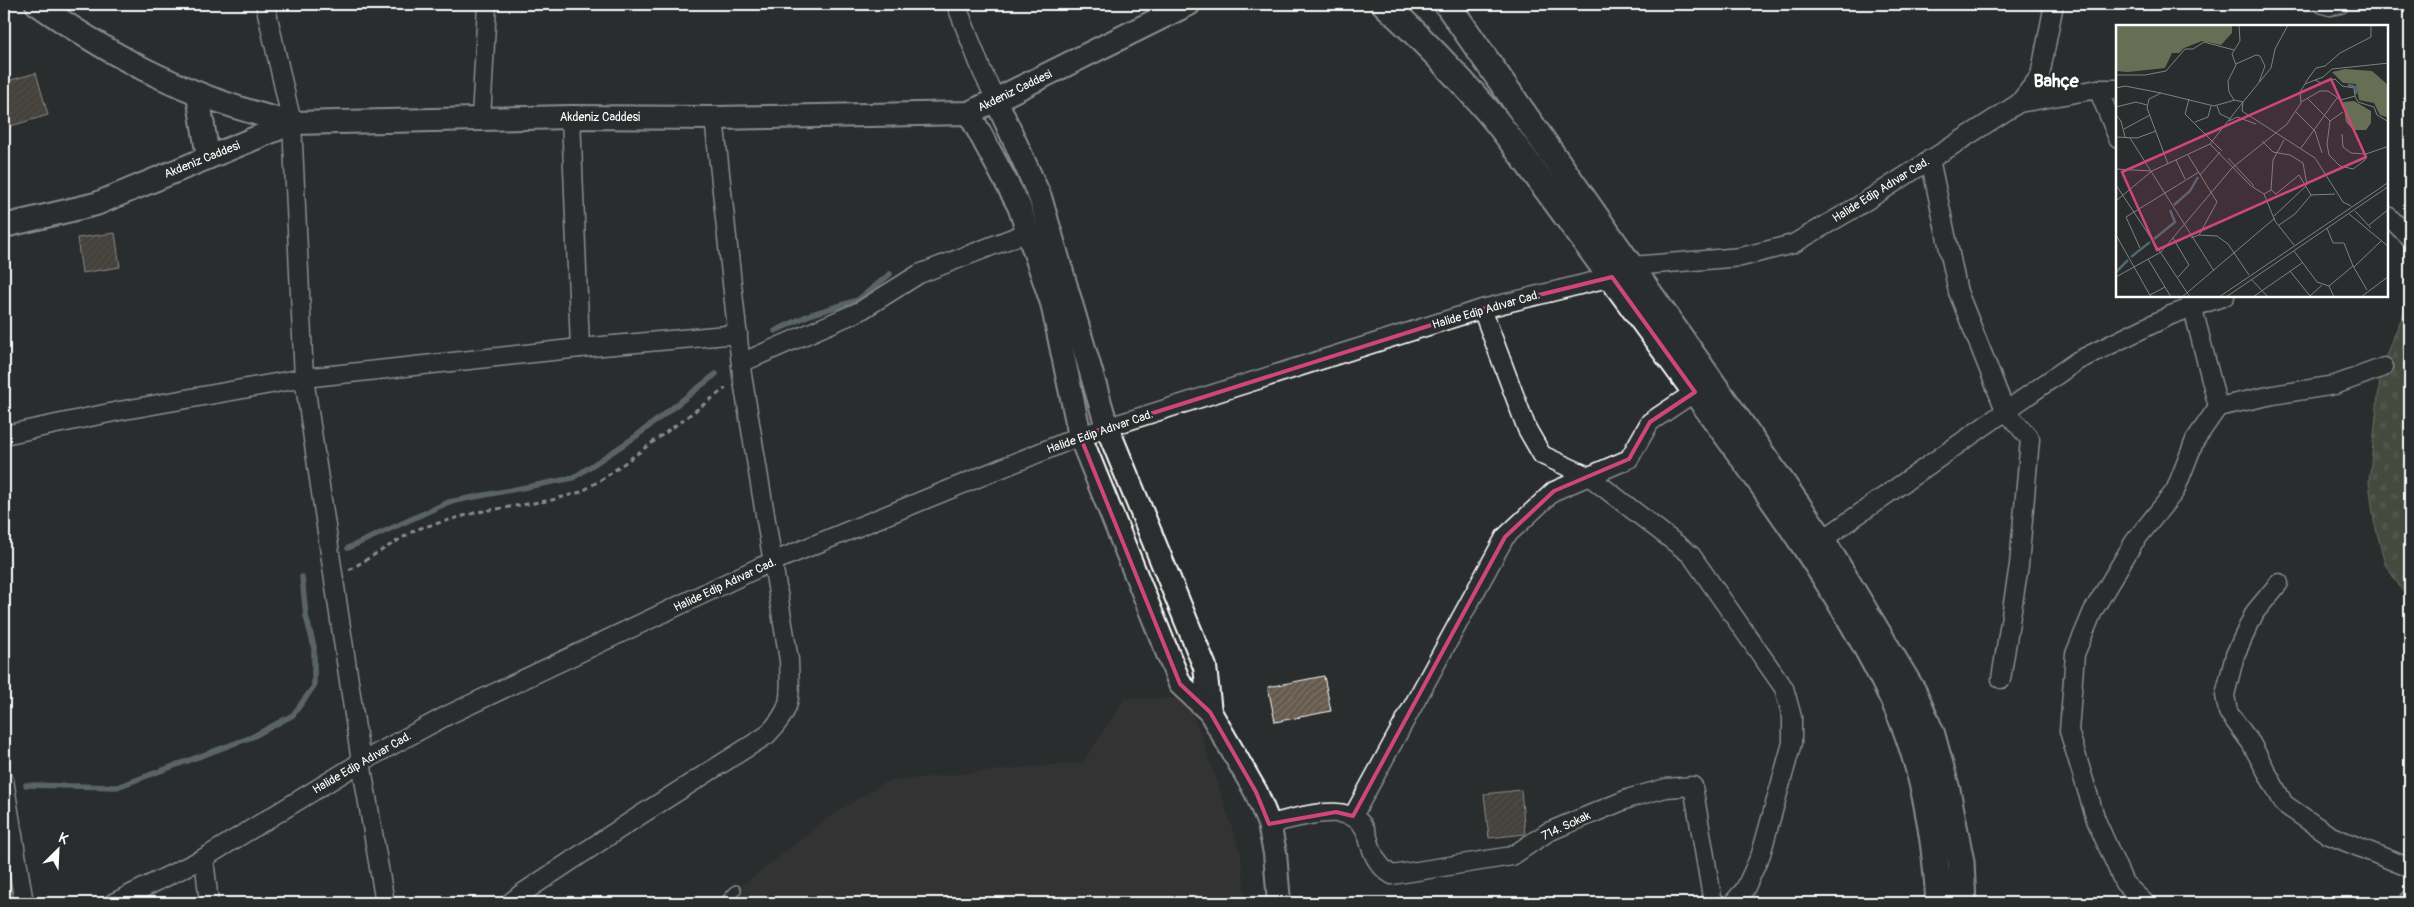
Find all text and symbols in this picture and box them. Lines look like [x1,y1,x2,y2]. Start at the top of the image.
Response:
inset map [2116,25,2389,298]
street label: Akdeniz Caddesi [976,67,1054,115]
district label: Bahçe [2033,70,2080,93]
street label: Akdeniz Caddesi [560,110,640,125]
street label: Akdeniz Caddesi [162,138,242,182]
street label: Halide Edip Adıvar Cad. [1830,154,1932,226]
street label: Halide Edip Adıvar Cad. [1430,287,1542,333]
street label: Halide Edip Adıvar Cad. [1045,407,1155,457]
street label: Halide Edip Adıvar Cad. [671,555,779,615]
street label: Halide Edip Adıvar Cad. [310,729,414,797]
street label: 714. Sokak [1539,808,1593,844]
north arrow [32,824,82,874]
text: K [56,829,71,848]

